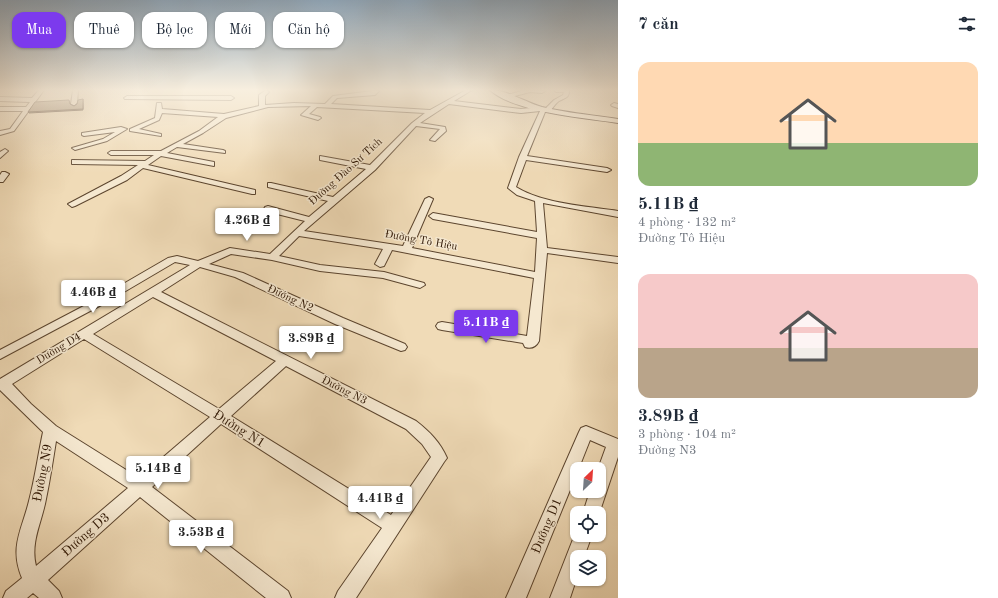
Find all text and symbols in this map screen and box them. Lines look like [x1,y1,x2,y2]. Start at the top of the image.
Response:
chip: Mua [12,12,66,48]
chip: Thuê [74,12,134,48]
chip: Bộ lọc [142,12,207,48]
chip: Mới [215,12,265,48]
chip: Căn hộ [273,12,344,48]
icon: filters [956,13,978,35]
text: 7 căn [638,16,679,33]
icon: home [772,88,844,160]
street label: Đường Đào Sư Tích [307,136,385,208]
text: 5.11B ₫ [638,196,698,213]
pin: 4.26B ₫ [210,208,284,242]
text: 4.26B ₫ [224,214,270,227]
text: 4 phòng · 132 m² [638,216,736,229]
street label: Đường Tô Hiệu [384,229,458,253]
text: Đường Tô Hiệu [638,232,725,245]
pin: 4.46B ₫ [56,280,130,314]
street label: Đướng N2 [265,284,315,314]
text: 4.46B ₫ [70,286,116,299]
icon: home [772,300,844,372]
pin: 5.11B ₫ [449,310,523,344]
text: 5.11B ₫ [463,316,509,329]
pin: 3.89B ₫ [274,326,348,360]
street label: Dường D4 [35,331,83,367]
text: 3.89B ₫ [288,332,334,345]
street label: Đường N3 [319,375,369,407]
street label: Đường N1 [211,408,267,450]
text: 3.89B ₫ [638,408,698,425]
text: 3 phòng · 104 m² [638,428,736,441]
street label: Đường N9 [31,443,55,503]
text: Đường N3 [638,444,697,457]
pin: 5.14B ₫ [121,456,195,490]
text: 5.14B ₫ [135,462,181,475]
north arrow [570,462,606,498]
map controls [570,462,606,586]
pin: 4.41B ₫ [343,486,417,520]
text: 4.41B ₫ [357,492,403,505]
street label: Đướng D1 [530,496,564,556]
button: locate [570,506,606,542]
street label: Đường D3 [60,511,112,559]
pin: 3.53B ₫ [164,520,238,554]
text: 3.53B ₫ [178,526,224,539]
button: layers [570,550,606,586]

